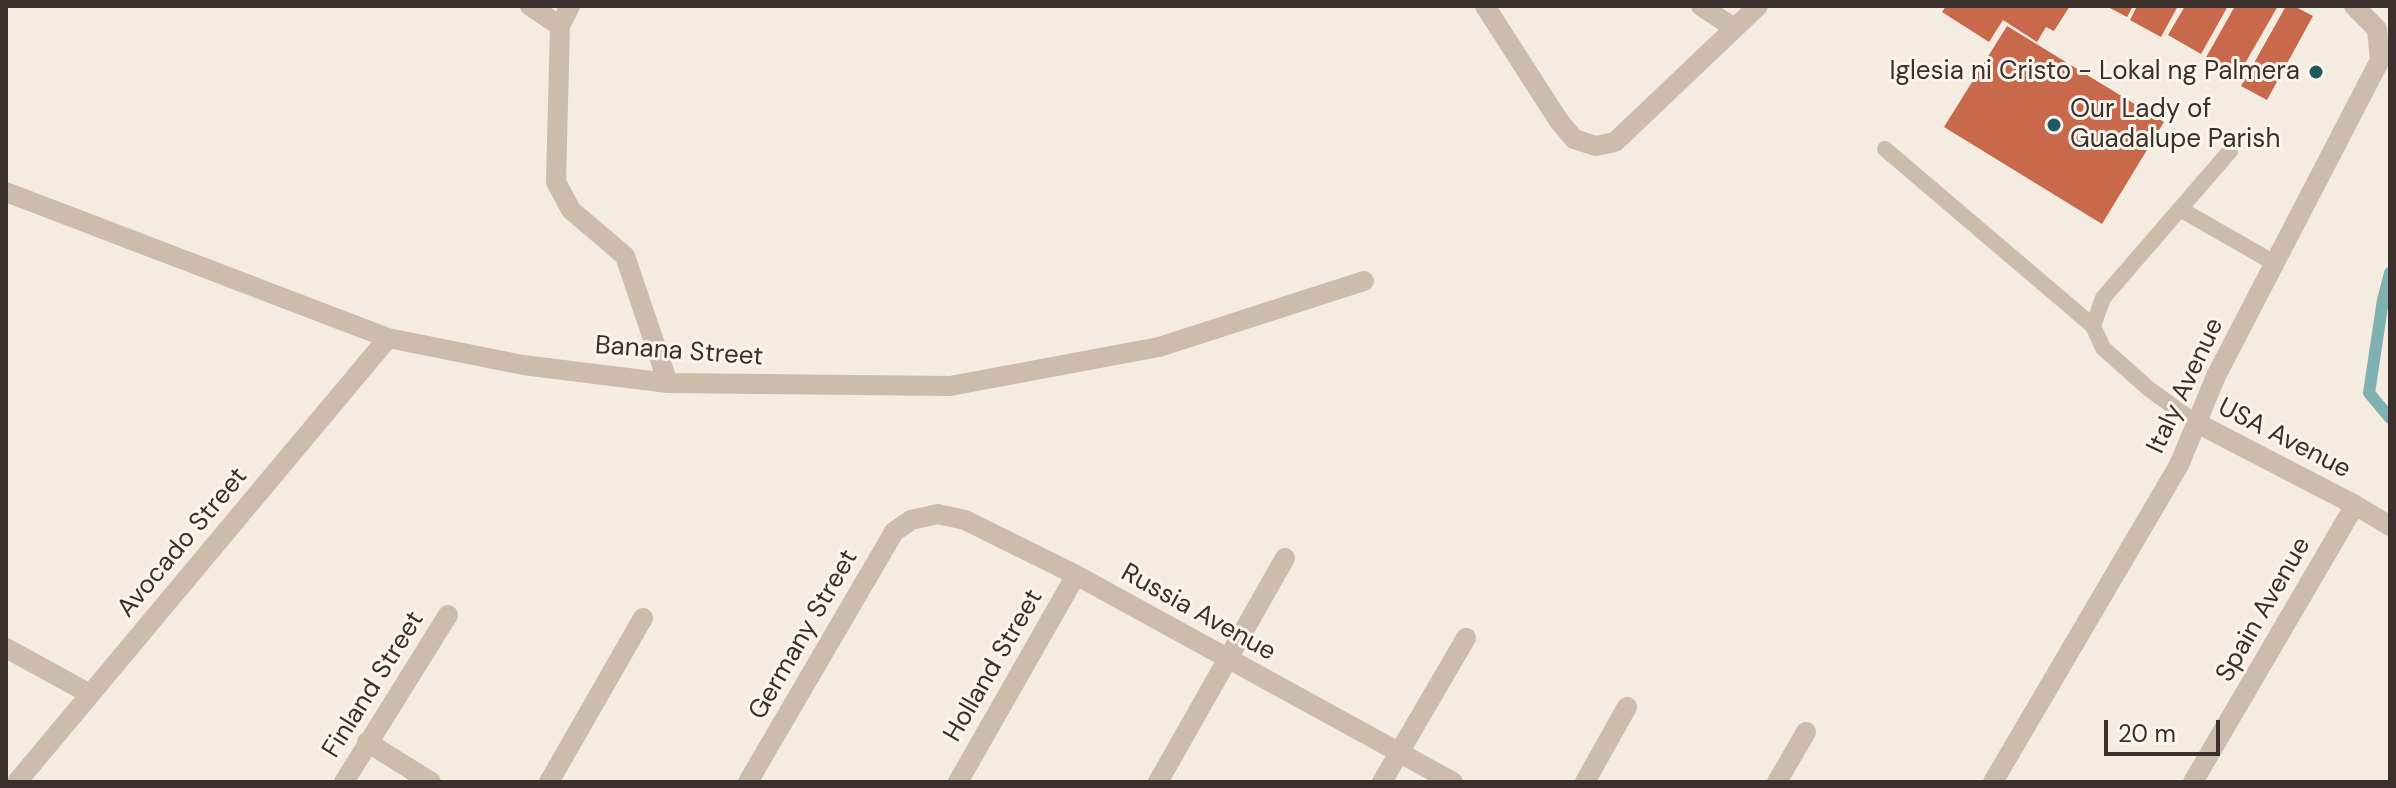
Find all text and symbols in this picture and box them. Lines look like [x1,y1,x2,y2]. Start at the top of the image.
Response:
place label: Iglesia ni Cristo - Lokal ng Palmera [1889,56,2300,88]
marker: Iglesia ni Cristo - Lokal ng Palmera [2307,63,2325,81]
place label: Our Lady of Guadalupe Parish [2070,94,2280,156]
marker: Our Lady of Guadalupe Parish [2045,116,2063,134]
street label: Italy Avenue [2141,313,2231,459]
street label: Banana Street [594,331,764,373]
street label: USA Avenue [2212,392,2356,486]
street label: Avocado Street [111,462,255,624]
street label: Spain Avenue [2210,532,2318,688]
street label: Germany Street [743,544,865,726]
street label: Russia Avenue [1115,558,1281,668]
street label: Holland Street [938,584,1050,748]
street label: Finland Street [317,606,431,764]
scale bar [2108,704,2224,754]
text: 20 m [2118,718,2176,749]

